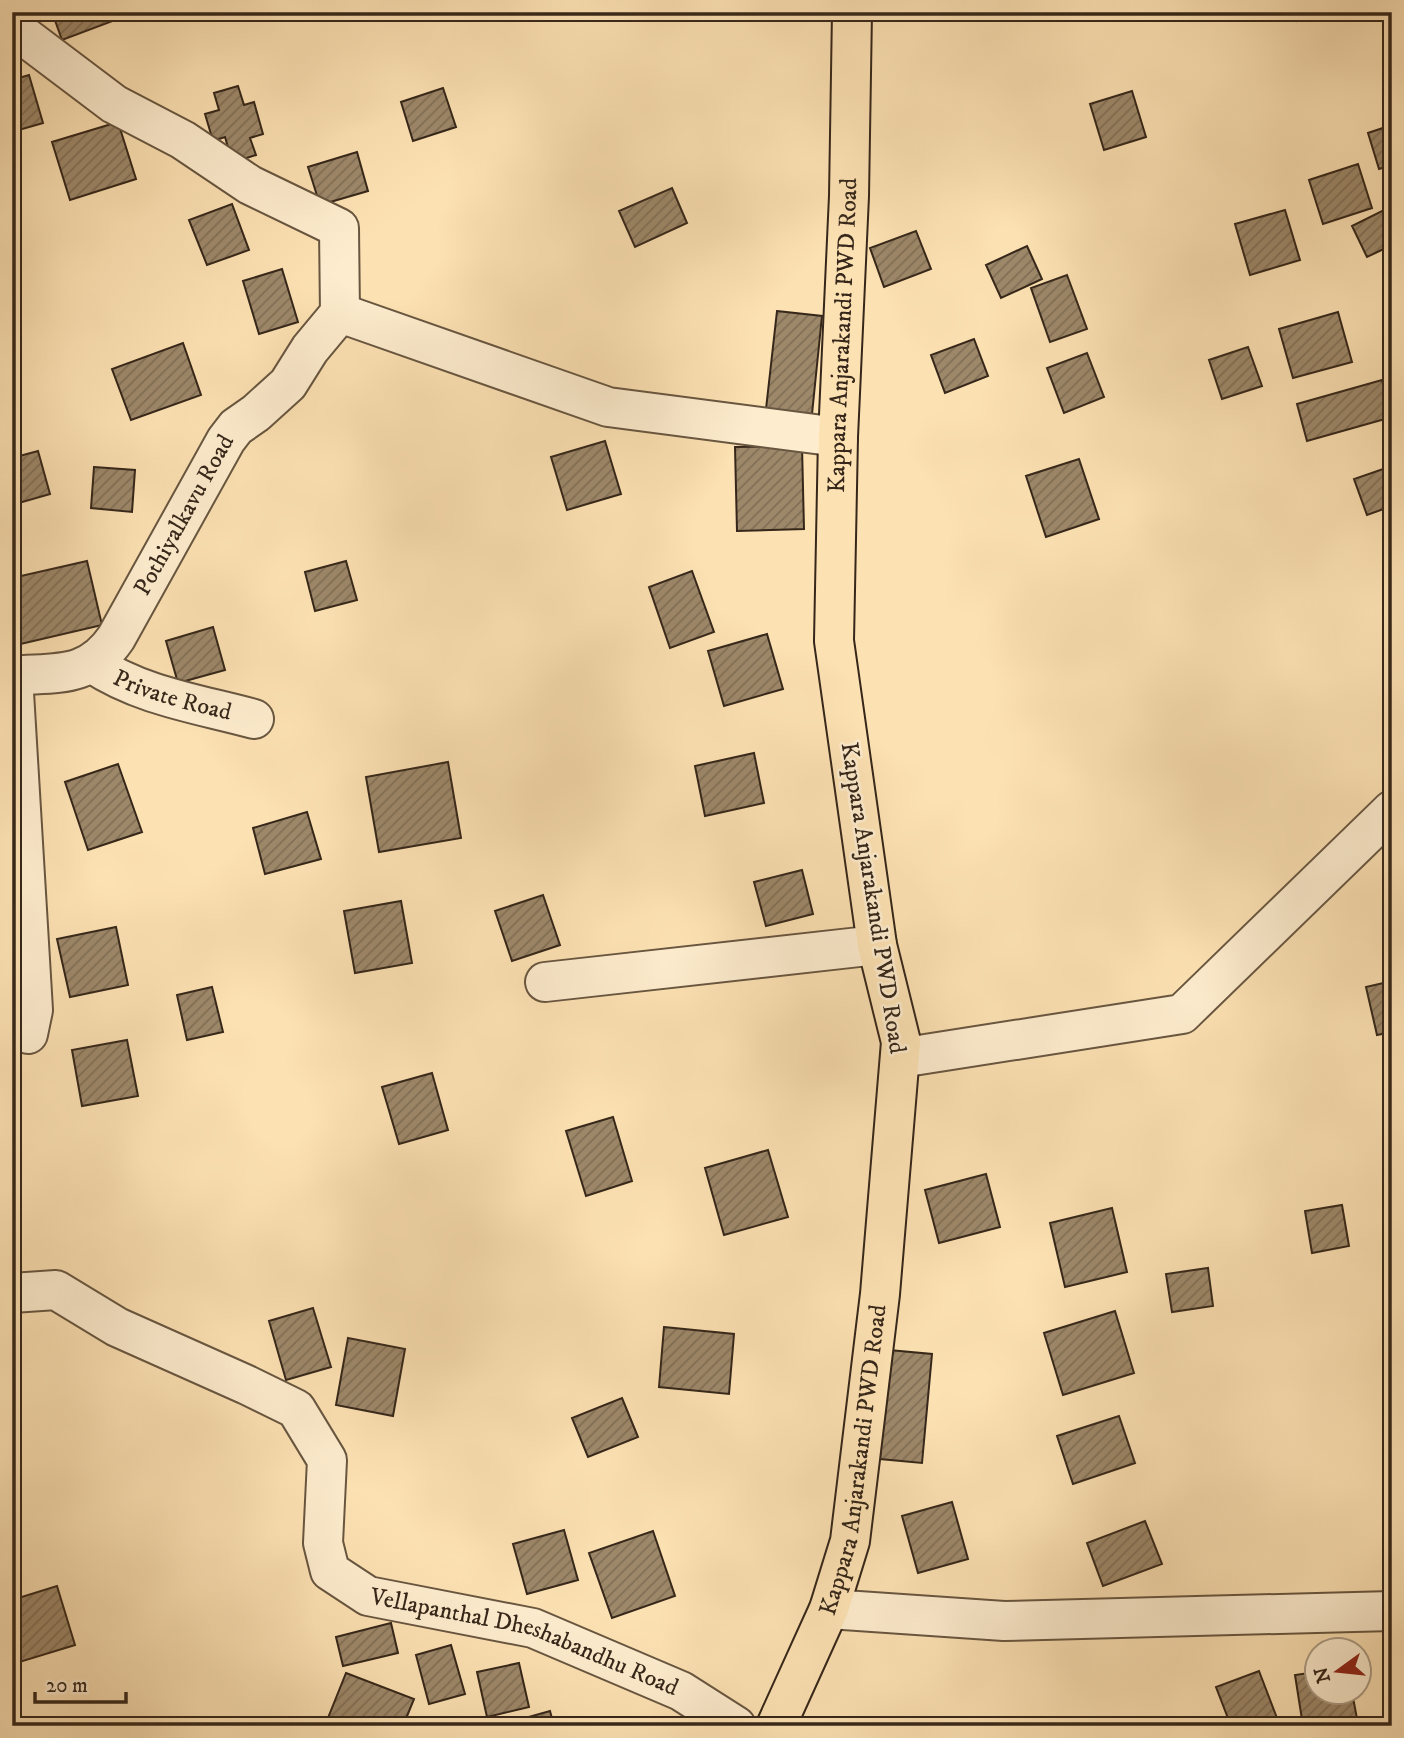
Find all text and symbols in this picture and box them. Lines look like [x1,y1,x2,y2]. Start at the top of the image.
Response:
street label: Kappara Anjarakandi PWD Road [822,178,864,493]
street label: Pothiyalkavu Road [128,429,241,601]
street label: Private Road [108,663,234,728]
street label: Kappara Anjarakandi PWD Road [834,740,912,1056]
street label: Kappara Anjarakandi PWD Road [813,1303,894,1619]
street label: Vellapanthal Dheshabandhu Road [367,1582,683,1703]
north arrow [1302,1636,1372,1706]
scale bar [35,1661,126,1705]
text: N [1310,1664,1336,1686]
text: 20 m [46,1673,88,1699]

